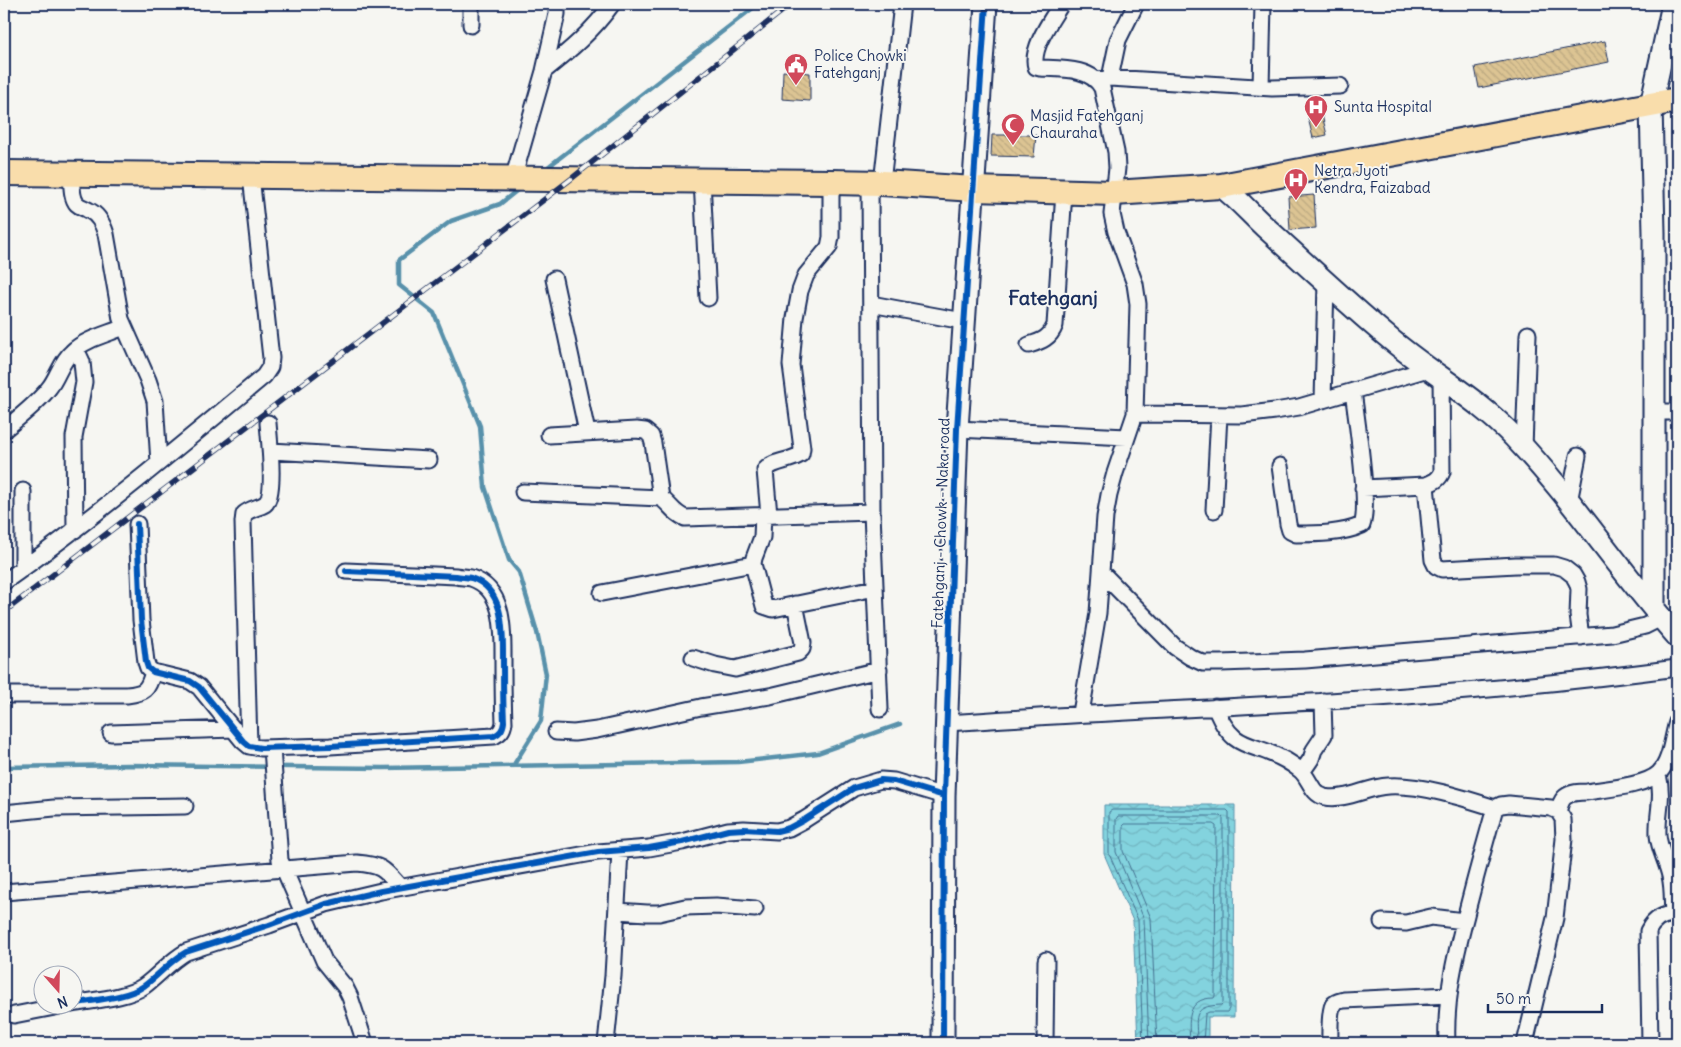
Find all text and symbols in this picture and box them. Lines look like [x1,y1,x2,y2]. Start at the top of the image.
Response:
place label: Police Chowki Fatehganj [814,46,907,82]
public building icon: Police Chowki Fatehganj [783,52,809,86]
hospital icon: Sunta Hospital [1303,94,1329,128]
place label: Sunta Hospital [1334,97,1432,116]
place label: Masjid Fatehganj Chauraha [1030,106,1144,142]
mosque icon: Masjid Fatehganj Chauraha [1000,112,1026,146]
place label: Netra Jyoti Kendra, Faizabad [1314,161,1431,197]
hospital icon: Netra Jyoti Kendra, Faizabad [1283,167,1309,201]
district label: Fatehganj [1008,285,1098,310]
street label: Fatehganj - Chowk - Naka road [927,417,954,629]
north arrow [32,964,82,1014]
scale bar [1488,982,1602,1014]
text: 50 m [1496,989,1531,1008]
text: N [55,992,70,1012]

